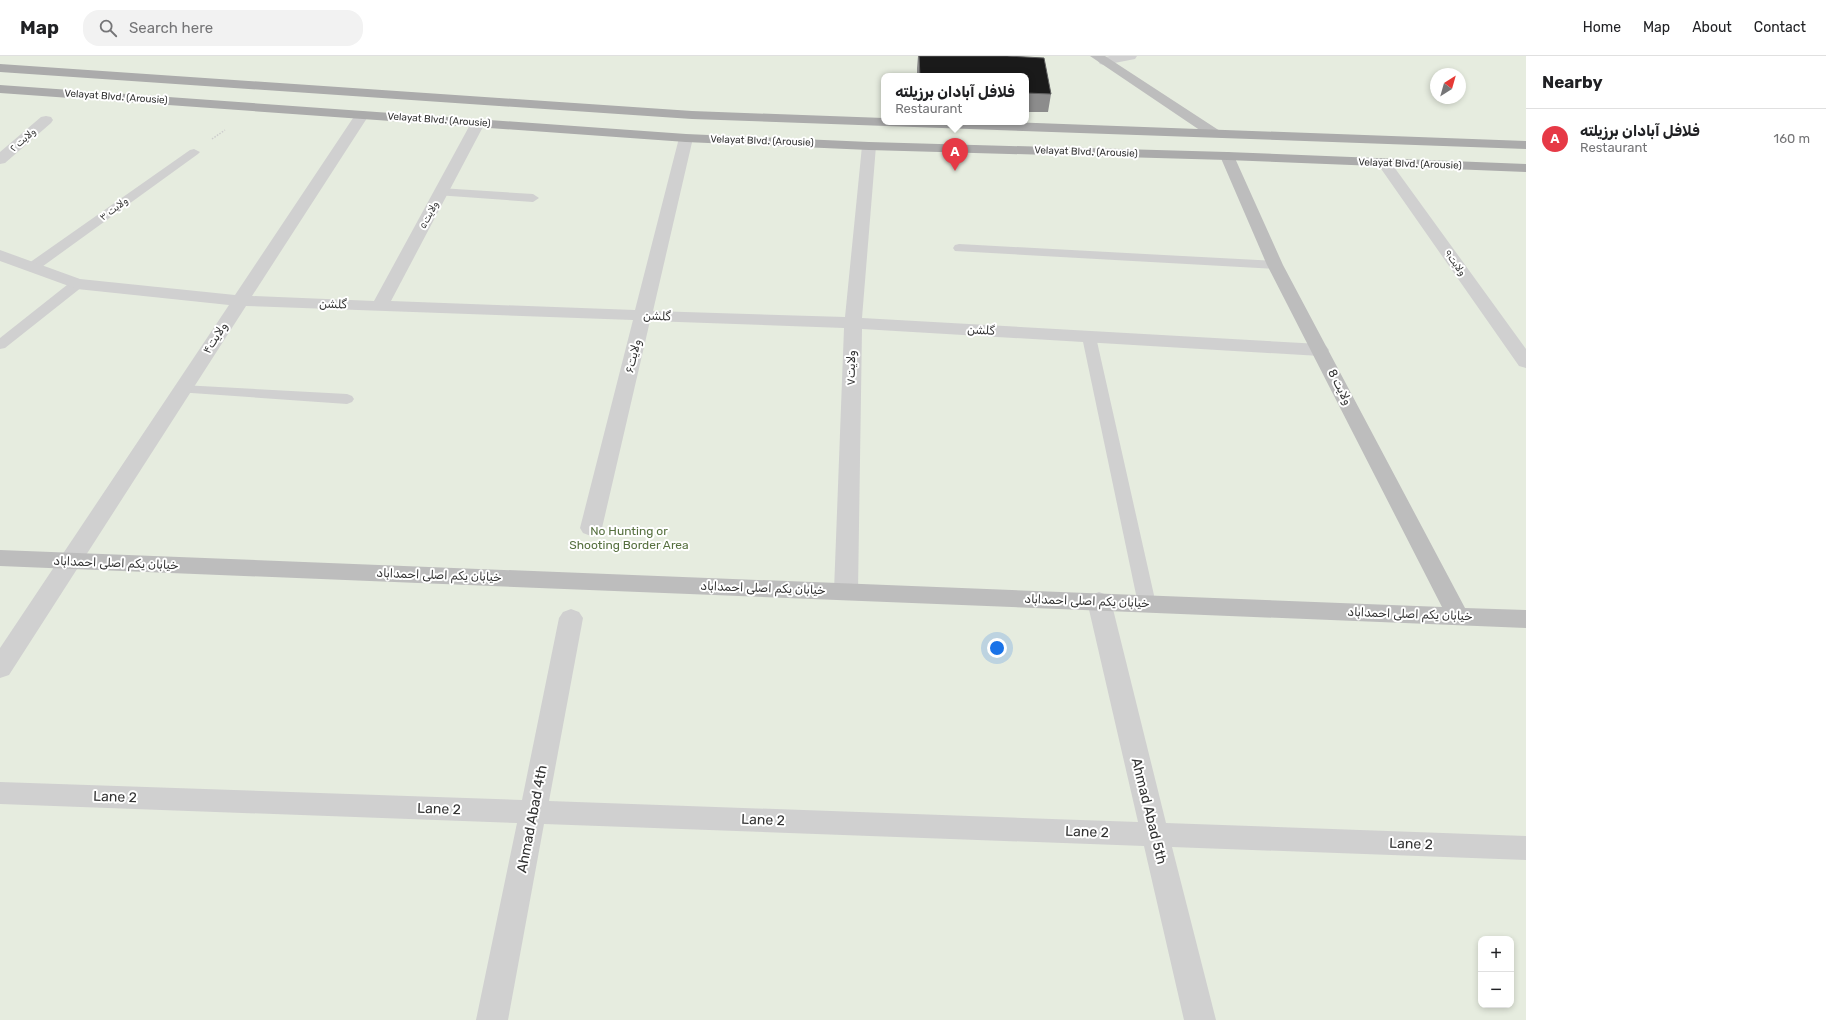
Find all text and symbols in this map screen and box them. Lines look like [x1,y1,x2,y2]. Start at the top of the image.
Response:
search box [83,10,363,46]
text: Map [20,16,59,39]
icon: search [97,17,119,39]
text: Search here [129,19,213,37]
text: Home [1583,19,1621,36]
text: Map [1643,19,1670,36]
text: About [1692,19,1732,36]
text: Contact [1754,19,1806,36]
north arrow [1430,68,1466,104]
text: Nearby [1542,72,1603,92]
popup [881,73,1029,125]
text: فلافل آبادان برزیلته [895,83,1015,101]
street label: Velayat Blvd. (Arousie) [64,87,168,107]
text: Restaurant [895,101,962,116]
street label: Velayat Blvd. (Arousie) [387,110,491,130]
text: فلافل آبادان برزیلته [1580,122,1700,140]
street label: ولایت ۲ [8,125,39,155]
text: A [1550,131,1560,146]
text: 160 m [1774,131,1810,146]
street label: Velayat Blvd. (Arousie) [710,133,814,149]
pin: A [942,138,968,171]
text: Restaurant [1580,140,1647,155]
street label: Velayat Blvd. (Arousie) [1034,144,1138,160]
street label: Velayat Blvd. (Arousie) [1358,156,1462,172]
street label: ولایت ۳ [97,195,131,223]
street label: ولایت۵ [417,199,441,231]
street label: ولایت۹ [1442,248,1468,278]
street label: گلشن [319,297,348,312]
street label: گلشن [643,309,672,324]
street label: ولایت۴ [200,320,231,357]
street label: گلشن [967,322,996,338]
street label: ولایت۶ [622,337,645,375]
street label: ولایت۷ [844,350,859,386]
street label: ولایت 8 [1324,367,1355,408]
park label: No Hunting or Shooting Border Area [569,524,689,552]
street label: خیابان یکم اصلی احمداباد [53,554,179,573]
street label: خیابان یکم اصلی احمداباد [376,566,502,585]
street label: خیابان یکم اصلی احمداباد [700,579,826,598]
street label: خیابان یکم اصلی احمداباد [1024,592,1150,611]
street label: خیابان یکم اصلی احمداباد [1347,605,1473,624]
your location [987,638,1007,658]
street label: Ahmad Abad 5th [1128,756,1170,866]
street label: Ahmad Abad 4th [513,764,551,874]
street label: Lane 2 [93,788,137,806]
street label: Lane 2 [417,800,461,818]
street label: Lane 2 [741,811,785,829]
street label: Lane 2 [1065,823,1109,841]
street label: Lane 2 [1389,835,1433,853]
map controls [1478,936,1514,1008]
button: + [1478,936,1514,972]
button: − [1478,972,1514,1008]

